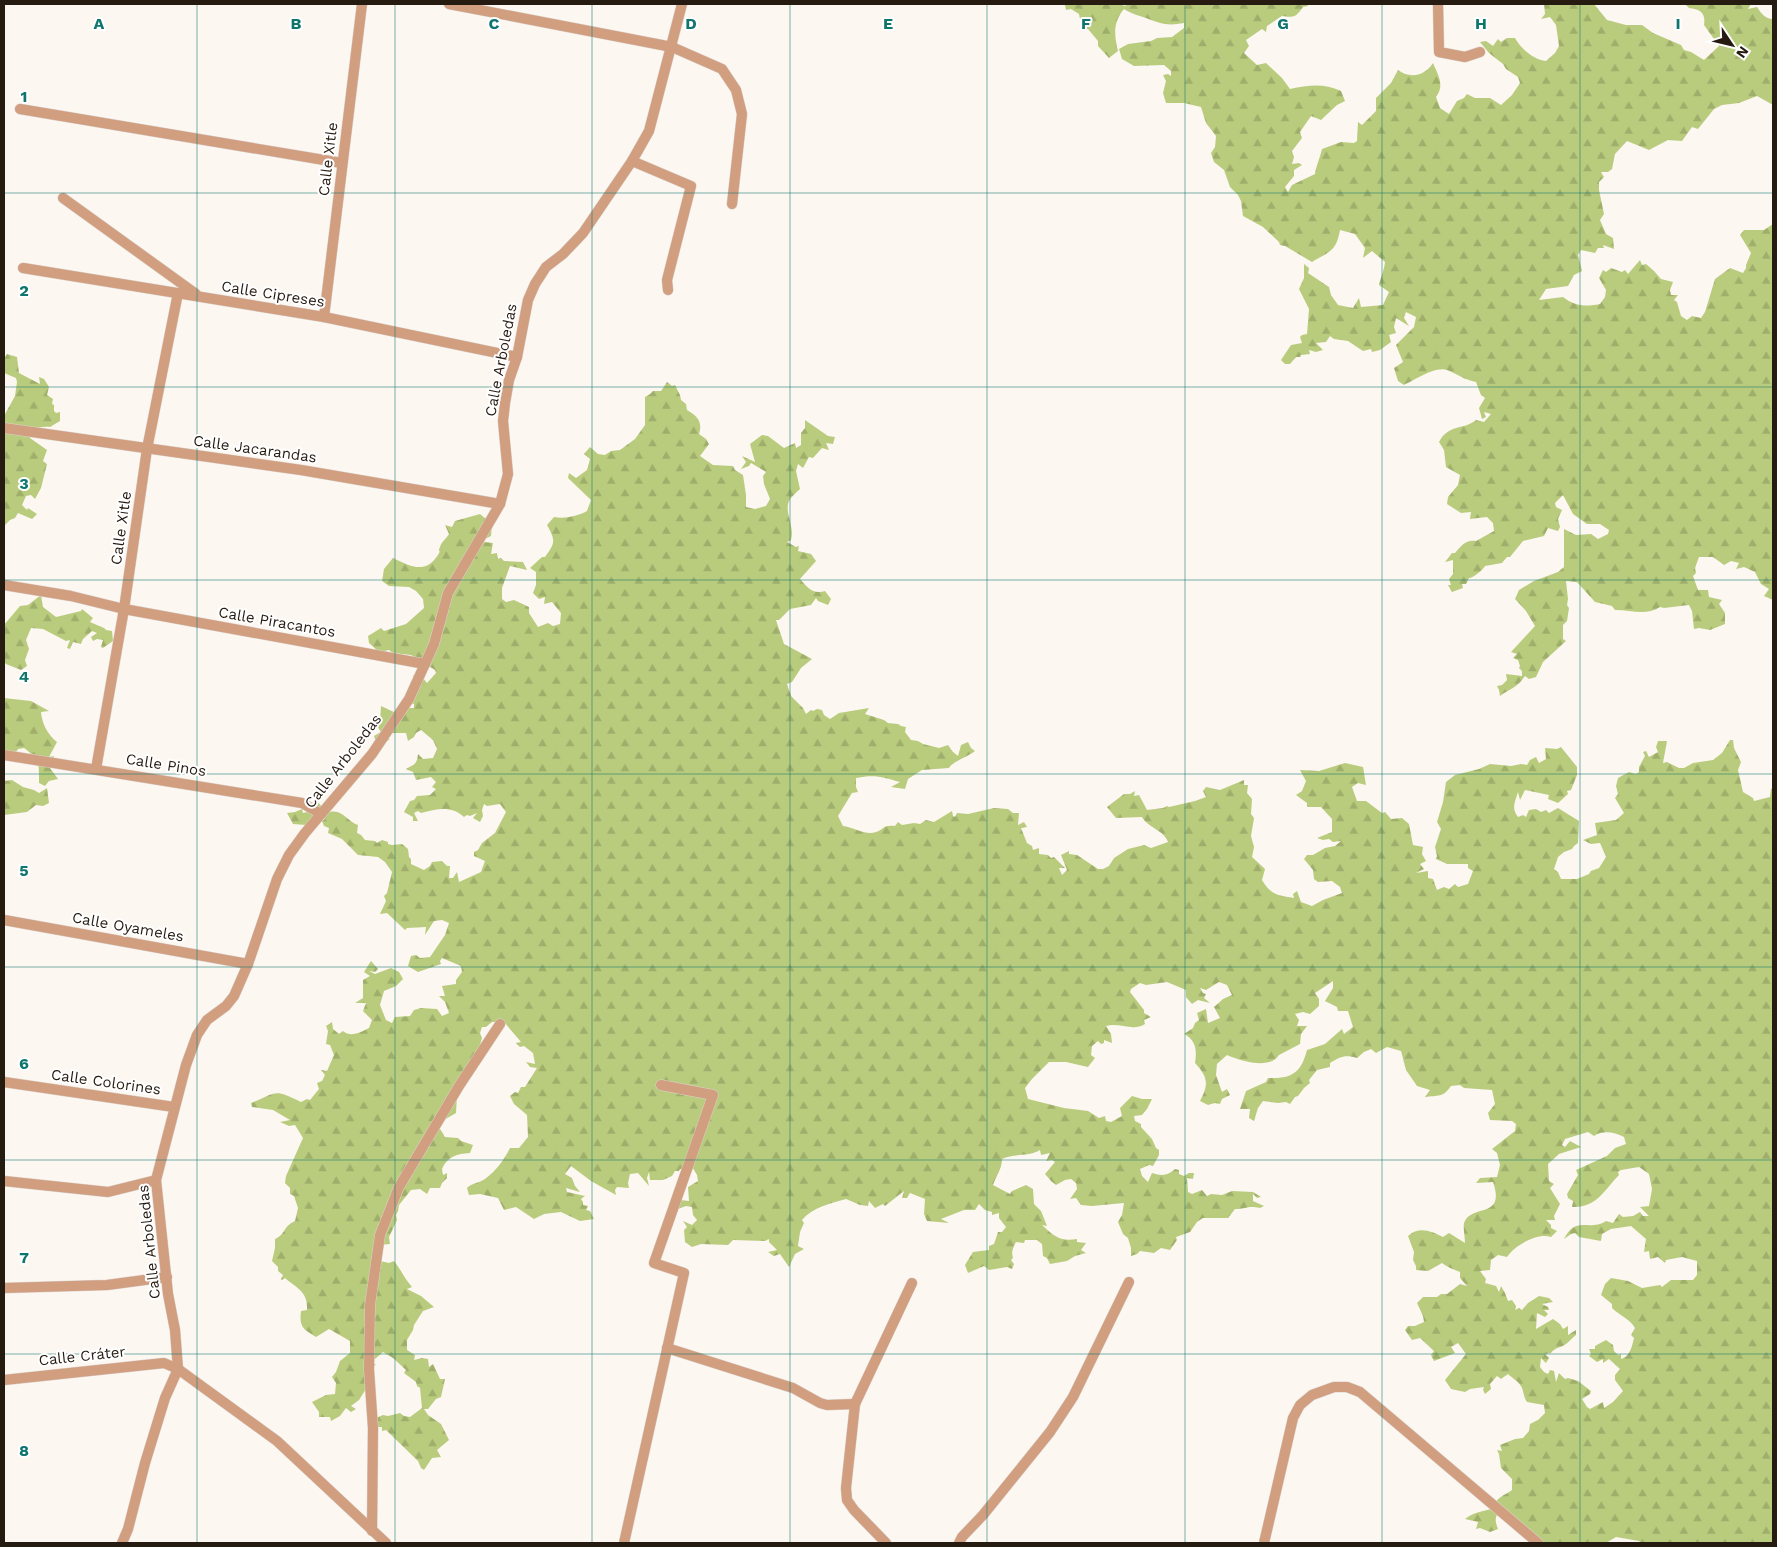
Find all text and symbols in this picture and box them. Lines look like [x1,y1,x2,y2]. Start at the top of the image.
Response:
text: A [94,14,105,33]
text: B [291,14,302,33]
text: C [489,14,500,33]
text: D [685,14,697,33]
text: E [883,14,893,33]
text: F [1081,14,1091,33]
text: G [1277,14,1289,33]
text: H [1475,14,1487,33]
text: I [1675,14,1681,33]
north arrow [1707,20,1757,70]
text: N [1733,44,1752,61]
text: 1 [21,87,27,106]
street label: Calle Xitle [315,121,341,197]
street label: Calle Cipreses [220,277,326,311]
text: 2 [19,281,29,300]
street label: Calle Arboledas [481,302,521,418]
street label: Calle Jacarandas [192,431,318,467]
text: 3 [19,474,29,493]
street label: Calle Xitle [107,490,135,566]
street label: Calle Piracantos [217,603,337,641]
text: 4 [19,667,29,686]
street label: Calle Arboledas [301,710,385,812]
street label: Calle Pinos [125,750,208,780]
text: 5 [19,861,29,880]
street label: Calle Oyameles [71,908,185,946]
text: 6 [19,1054,29,1073]
street label: Calle Colorines [50,1065,162,1099]
street label: Calle Arboledas [134,1184,164,1300]
text: 7 [19,1248,29,1267]
street label: Calle Cráter [38,1342,126,1370]
text: 8 [19,1441,29,1460]

